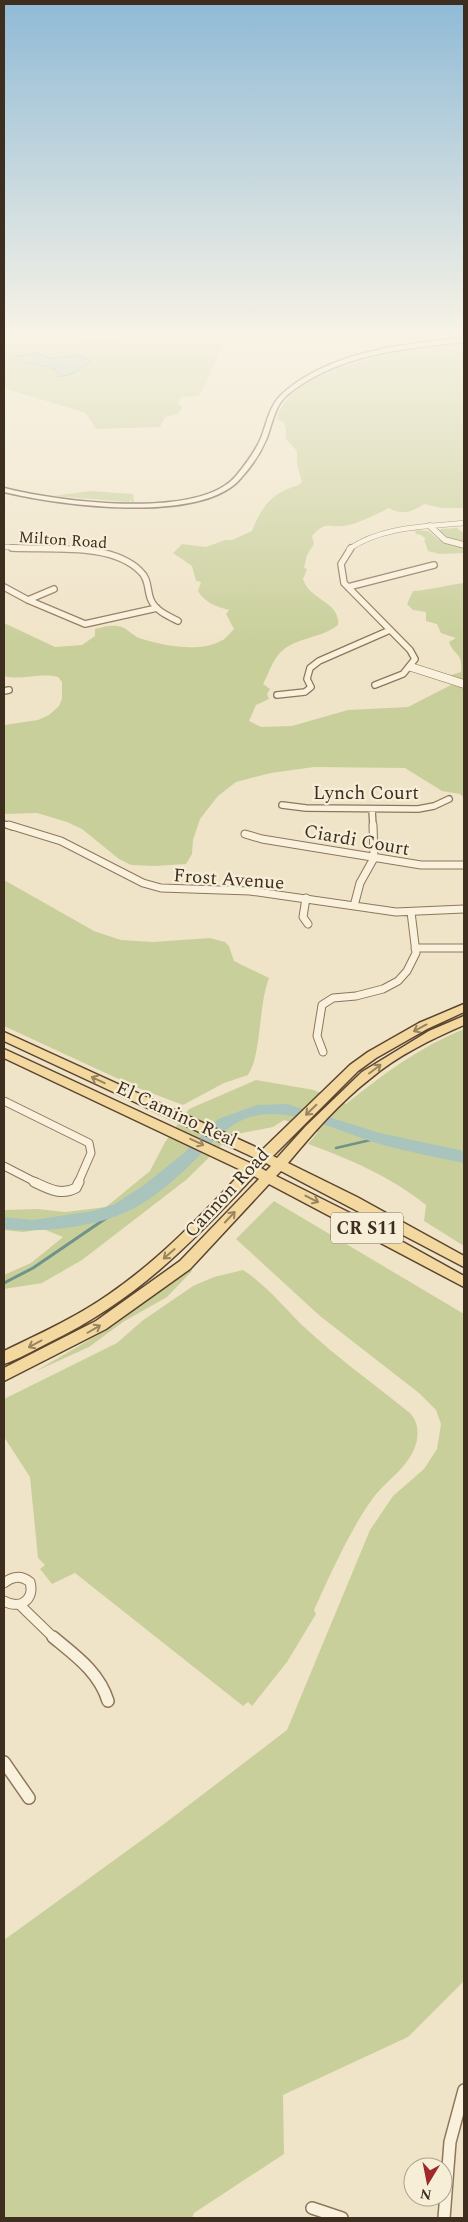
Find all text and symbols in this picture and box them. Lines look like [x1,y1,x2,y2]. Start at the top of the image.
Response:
street label: Milton Road [18,525,108,555]
street label: Lynch Court [313,779,419,808]
street label: Ciardi Court [302,817,412,864]
street label: Frost Avenue [172,861,285,898]
one-way arrow [413,1024,428,1033]
one-way arrow [368,1063,381,1074]
one-way arrow [91,1074,106,1084]
street label: El Camino Real [111,1074,242,1155]
one-way arrow [305,1104,317,1116]
one-way arrow [190,1138,205,1148]
street label: Cannon Road [178,1141,277,1245]
one-way arrow [304,1195,319,1204]
one-way arrow [224,1211,236,1224]
road number: CR S11 [331,1212,403,1244]
one-way arrow [163,1248,176,1260]
one-way arrow [86,1324,101,1334]
one-way arrow [28,1340,43,1349]
north arrow [403,2157,453,2207]
text: N [418,2183,433,2206]

